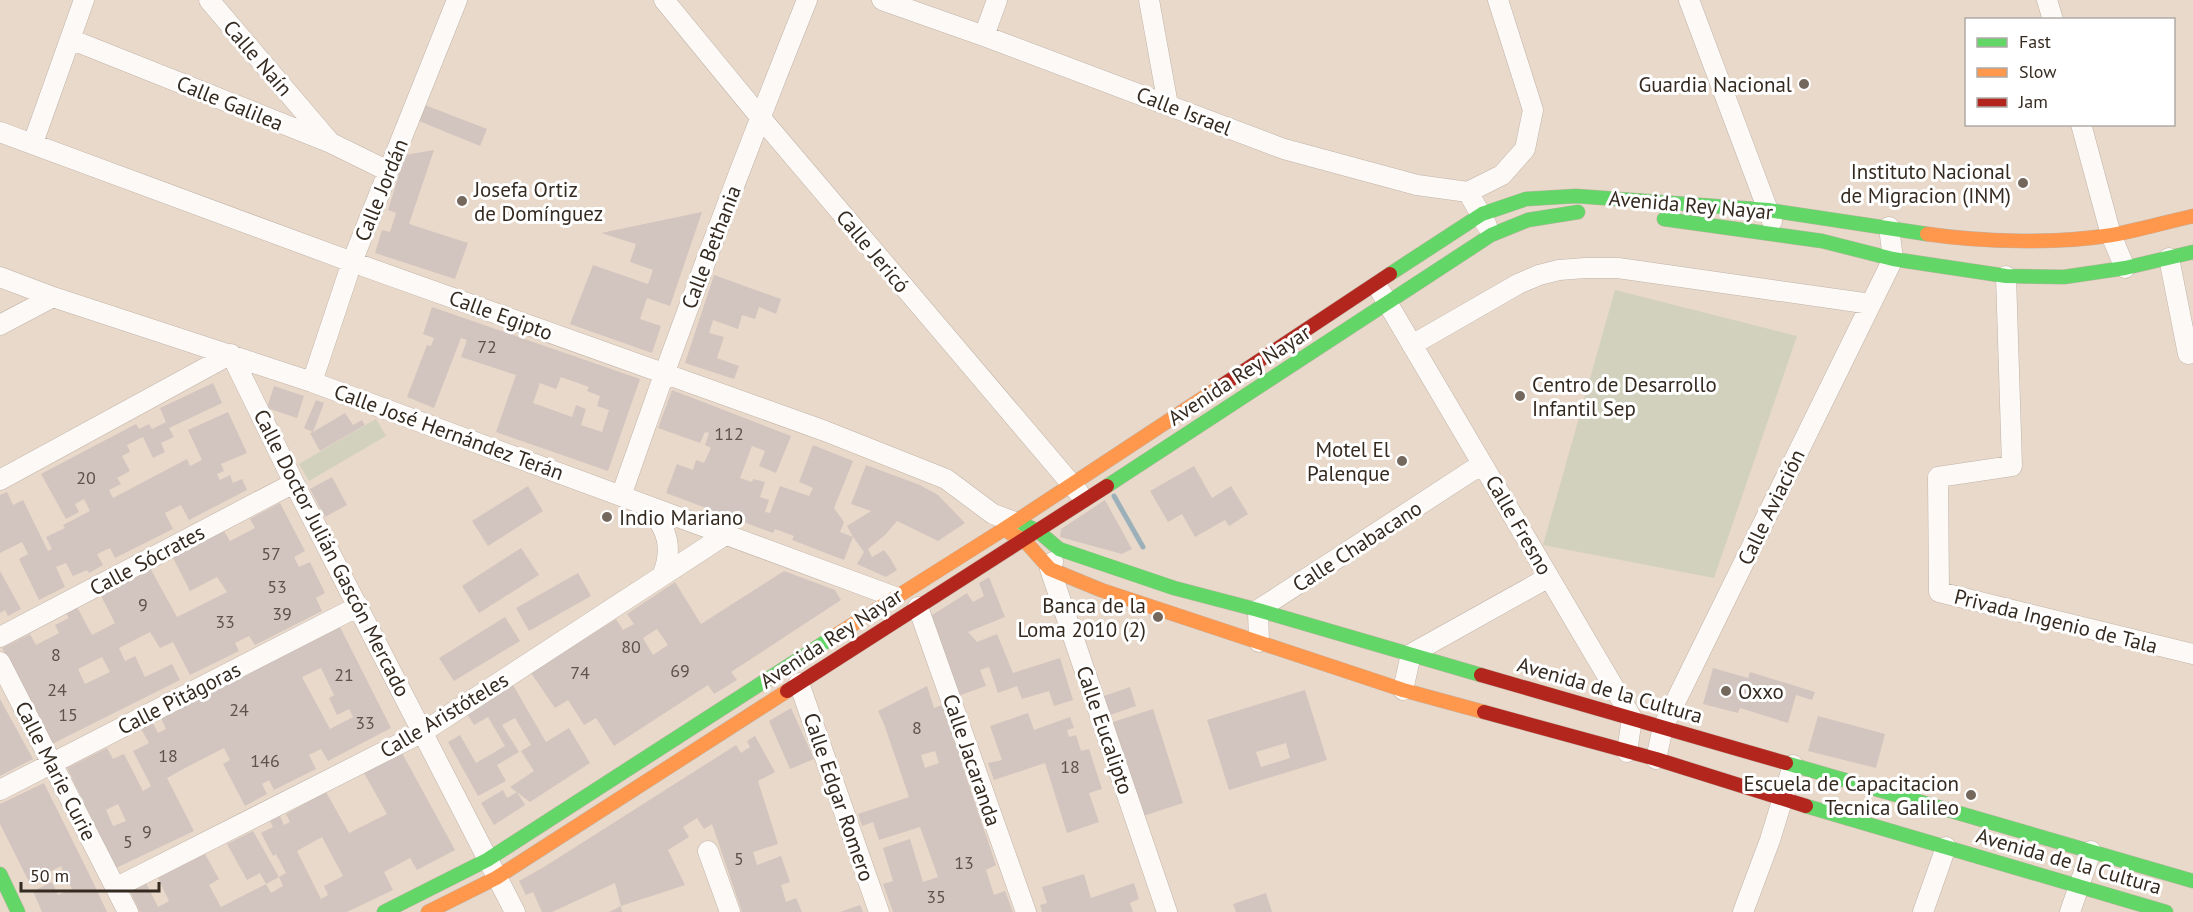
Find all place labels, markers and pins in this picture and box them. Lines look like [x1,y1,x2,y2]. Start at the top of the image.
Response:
place label: Guardia Nacional [1638,71,1792,98]
marker: Guardia Nacional [1797,77,1811,91]
place label: Instituto Nacional de Migracion (INM) [1840,158,2011,209]
place label: Josefa Ortiz de Domínguez [473,176,603,227]
marker: Instituto Nacional de Migracion (INM) [2016,176,2030,190]
marker: Josefa Ortiz de Domínguez [455,194,469,208]
place label: Centro de Desarrollo Infantil Sep [1532,371,1717,422]
marker: Centro de Desarrollo Infantil Sep [1513,389,1527,403]
place label: Motel El Palenque [1307,436,1390,487]
marker: Motel El Palenque [1395,454,1409,468]
place label: Indio Mariano [619,504,743,531]
marker: Indio Mariano [600,510,614,524]
place label: Banca de la Loma 2010 (2) [1017,592,1146,643]
marker: Banca de la Loma 2010 (2) [1151,610,1165,624]
place label: Oxxo [1738,678,1784,705]
marker: Oxxo [1719,684,1733,698]
place label: Escuela de Capacitacion Tecnica Galileo [1743,770,1959,821]
marker: Escuela de Capacitacion Tecnica Galileo [1964,788,1978,802]

